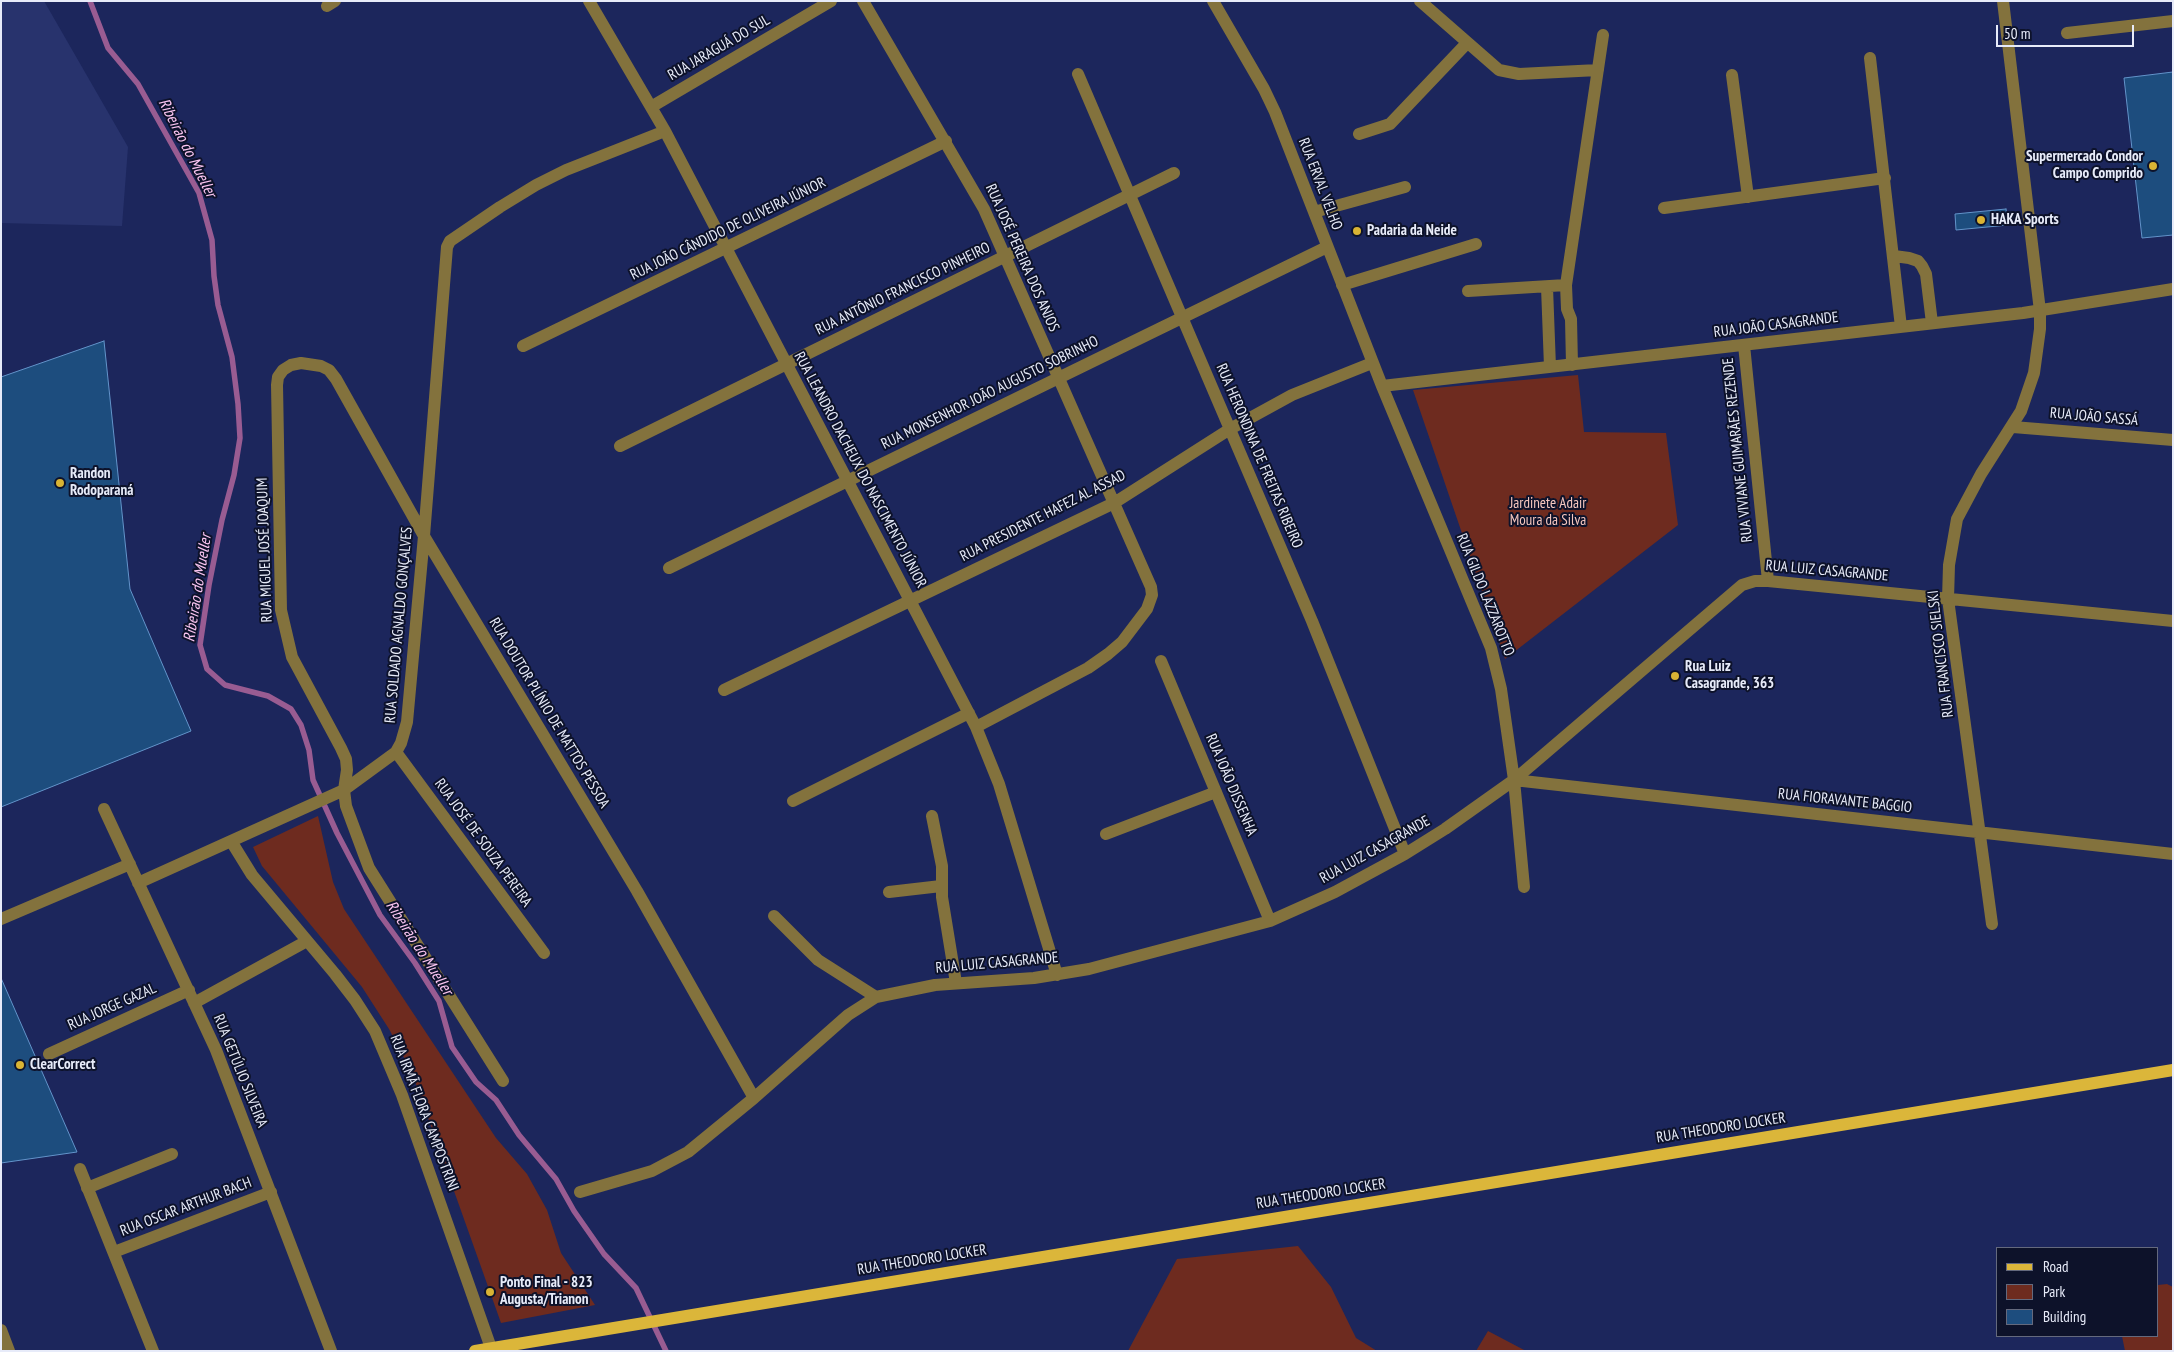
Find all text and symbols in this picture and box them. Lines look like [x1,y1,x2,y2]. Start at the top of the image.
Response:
street label: RUA JARAGUÁ DO SUL [665,11,773,85]
scale bar [1999,15,2136,47]
text: 50 m [2004,24,2030,43]
water label: Ribeirão do Mueller [154,95,220,201]
street label: RUA ERVAL VELHO [1294,135,1346,233]
place label: Supermercado Condor Campo Comprido [2026,148,2143,183]
marker: Supermercado Condor Campo Comprido [2147,160,2159,172]
street label: RUA JOÃO CÂNDIDO DE OLIVEIRA JÚNIOR [627,174,829,284]
street label: RUA JOSÉ PEREIRA DOS ANJOS [981,181,1063,335]
place label: HAKA Sports [1991,211,2059,229]
marker: HAKA Sports [1975,214,1987,226]
place label: Padaria da Neide [1367,222,1457,240]
marker: Padaria da Neide [1351,225,1363,237]
street label: RUA ANTÔNIO FRANCISCO PINHEIRO [813,239,993,339]
street label: RUA JOÃO CASAGRANDE [1713,308,1839,342]
street label: RUA MONSENHOR JOÃO AUGUSTO SOBRINHO [879,332,1101,454]
street label: RUA LEANDRO DACHEUX DO NASCIMENTO JÚNIOR [790,349,930,591]
street label: RUA VIVIANE GUIMARÃES REZENDE [1719,357,1757,543]
street label: RUA HERONDINA DE FREITAS RIBEIRO [1212,361,1306,551]
street label: RUA JOÃO SASSÁ [2049,404,2139,430]
place label: Randon Rodoparaná [70,465,133,500]
street label: RUA PRESIDENTE HAFEZ AL ASSAD [957,466,1129,566]
marker: Randon Rodoparaná [54,477,66,489]
street label: RUA MIGUEL JOSÉ JOAQUIM [253,477,277,623]
park label: Jardinete Adair Moura da Silva [1510,495,1586,530]
street label: RUA SOLDADO AGNALDO GONÇALVES [381,526,417,724]
street label: RUA GILDO LAZZAROTTO [1452,531,1518,659]
water label: Ribeirão do Mueller [180,533,216,643]
street label: RUA LUIZ CASAGRANDE [1765,557,1889,585]
street label: RUA FRANCISCO SIELSKI [1924,589,1958,719]
street label: RUA DOUTOR PLÍNIO DE MATTOS PESSOA [485,615,613,811]
place label: Rua Luiz Casagrande, 363 [1685,658,1774,693]
marker: Rua Luiz Casagrande, 363 [1669,670,1681,682]
street label: RUA JOÃO DISSENHA [1201,731,1261,839]
street label: RUA JOSÉ DE SOUZA PEREIRA [430,775,536,911]
street label: RUA FIORAVANTE BAGGIO [1777,785,1913,817]
street label: RUA LUIZ CASAGRANDE [1317,812,1433,888]
water label: Ribeirão do Mueller [381,897,457,999]
street label: RUA LUIZ CASAGRANDE [935,949,1059,977]
street label: RUA JORGE GAZAL [65,979,159,1035]
street label: RUA GETÚLIO SILVEIRA [209,1012,271,1130]
street label: RUA IRMÃ FLORA CAMPOSTRINI [386,1032,462,1194]
place label: ClearCorrect [30,1056,95,1074]
marker: ClearCorrect [14,1059,26,1071]
street label: RUA THEODORO LOCKER [1655,1109,1787,1147]
street label: RUA OSCAR ARTHUR BACH [118,1174,254,1240]
street label: RUA THEODORO LOCKER [1255,1175,1387,1213]
street label: RUA THEODORO LOCKER [856,1241,988,1279]
legend [1996,1247,2159,1337]
text: Road [2043,1257,2069,1276]
place label: Ponto Final - 823 Augusta/Trianon [500,1274,593,1309]
text: Park [2043,1282,2065,1301]
marker: Ponto Final - 823 Augusta/Trianon [484,1286,496,1298]
text: Building [2043,1307,2086,1326]

